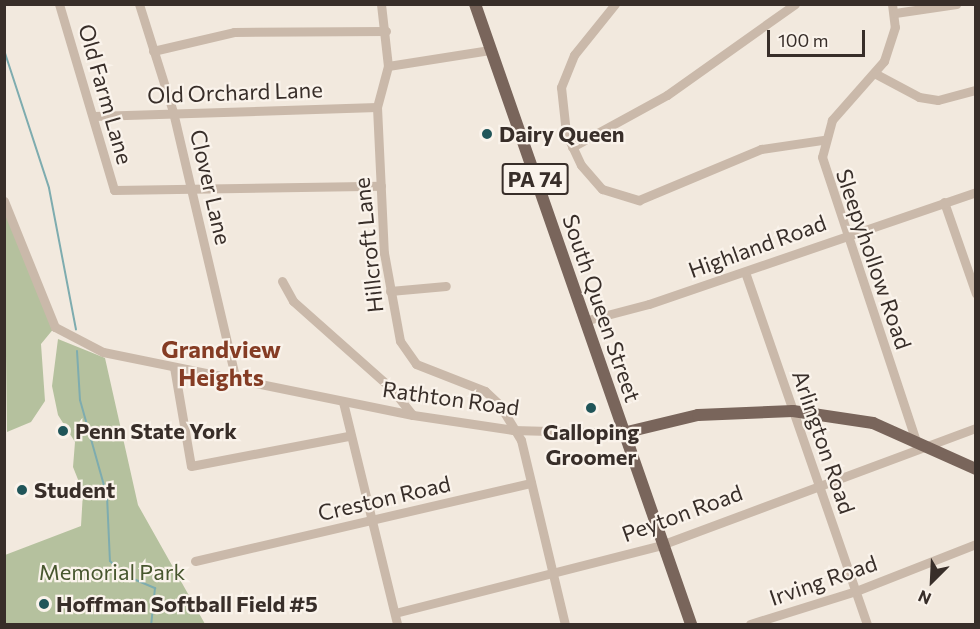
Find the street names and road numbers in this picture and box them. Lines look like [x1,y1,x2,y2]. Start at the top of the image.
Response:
street label: Old Farm Lane [73,21,139,167]
street label: Old Orchard Lane [147,76,323,108]
street label: Clover Lane [185,127,237,247]
road number: PA 74 [500,161,570,197]
street label: Sleepyhollow Road [831,165,917,353]
street label: Hillcroft Lane [348,176,388,314]
street label: Highland Road [685,209,829,283]
street label: South Queen Street [558,211,646,405]
street label: Arlington Road [787,367,861,517]
street label: Rathton Road [381,375,521,421]
street label: Creston Road [315,470,453,526]
street label: Peyton Road [618,479,746,547]
street label: Irving Road [766,549,880,611]

